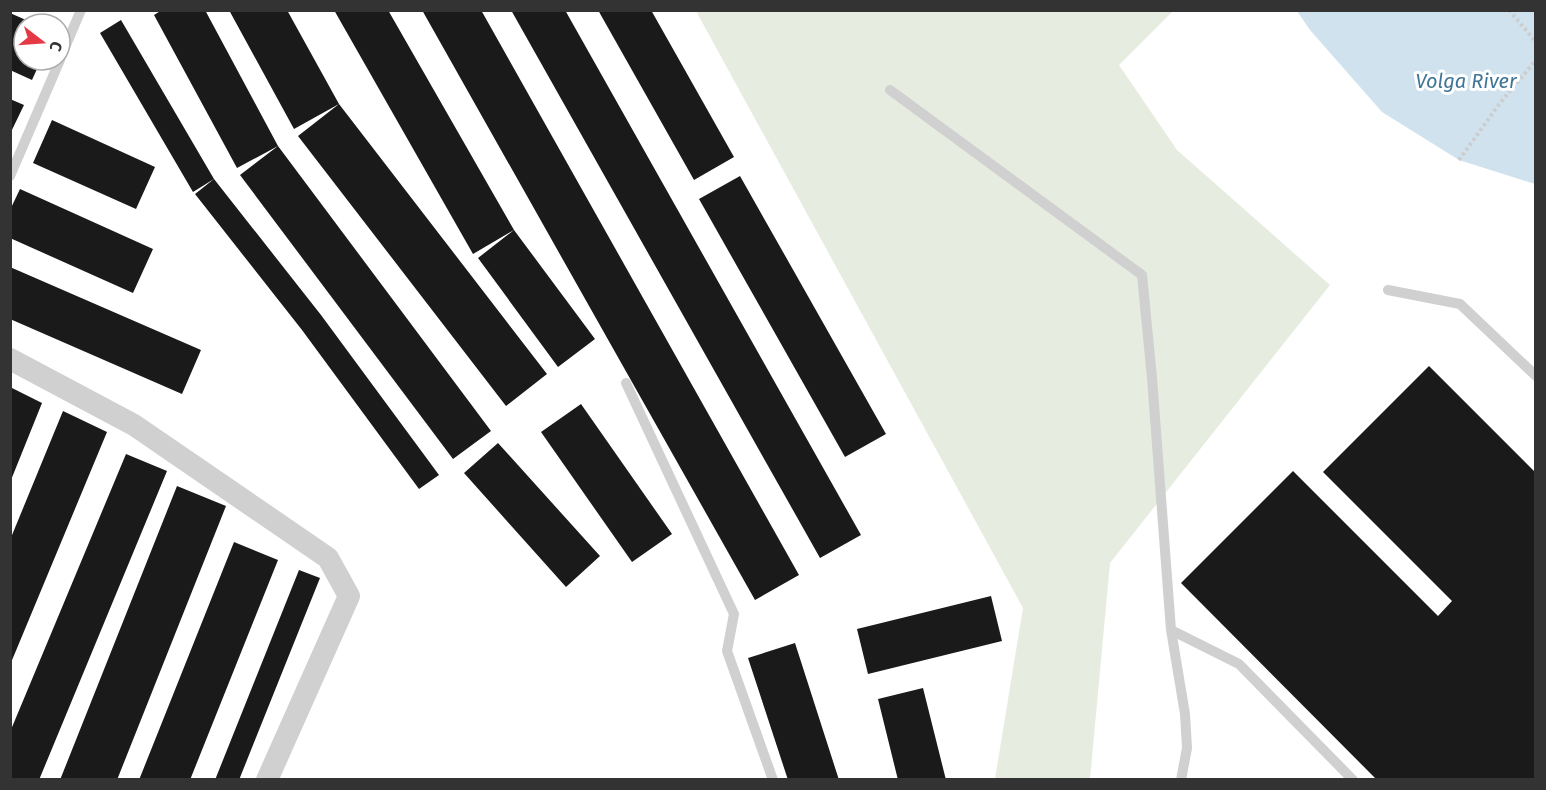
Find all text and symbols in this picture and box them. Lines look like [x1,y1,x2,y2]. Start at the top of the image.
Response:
north arrow [12,12,72,72]
text: С [45,39,66,54]
water label: Volga River [1415,69,1518,93]

